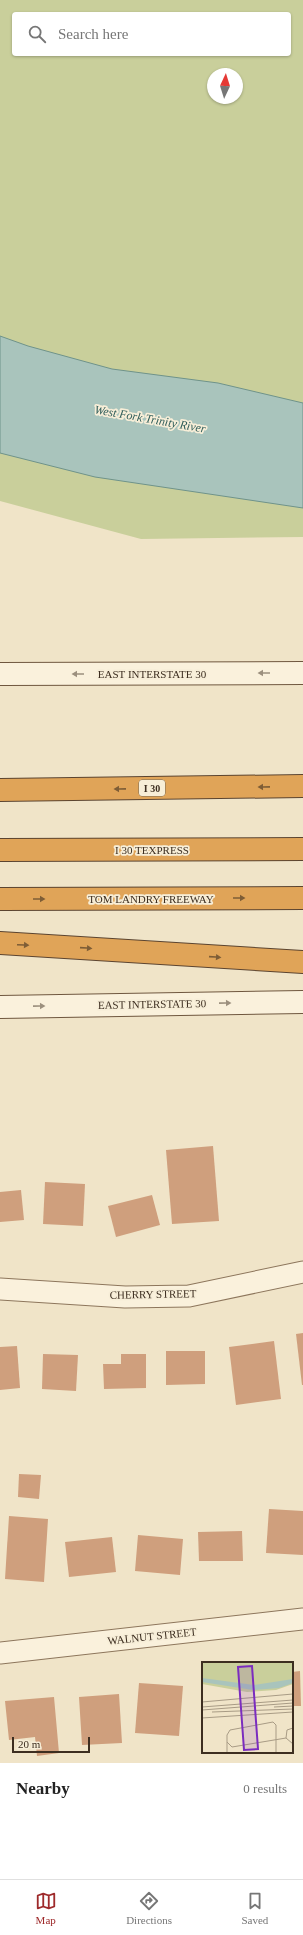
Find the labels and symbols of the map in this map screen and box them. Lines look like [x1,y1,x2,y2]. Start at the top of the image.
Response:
north arrow [207,68,243,104]
water label: West Fork Trinity River [93,402,207,436]
street label: EAST INTERSTATE 30 [98,668,207,680]
one-way arrow [257,670,270,676]
one-way arrow [71,671,84,677]
road number: I 30 [139,780,165,796]
one-way arrow [258,783,270,790]
one-way arrow [113,786,126,792]
street label: I 30 TEXPRESS [115,844,189,856]
street label: TOM LANDRY FREEWAY [88,893,214,905]
one-way arrow [233,895,246,901]
one-way arrow [33,896,46,902]
one-way arrow [17,941,29,948]
one-way arrow [80,945,92,952]
one-way arrow [209,953,221,960]
street label: EAST INTERSTATE 30 [98,997,207,1011]
one-way arrow [219,1000,232,1006]
one-way arrow [33,1003,46,1009]
street label: CHERRY STREET [110,1287,197,1301]
street label: WALNUT STREET [107,1625,197,1647]
inset map [202,1662,293,1753]
scale bar [12,1735,90,1754]

